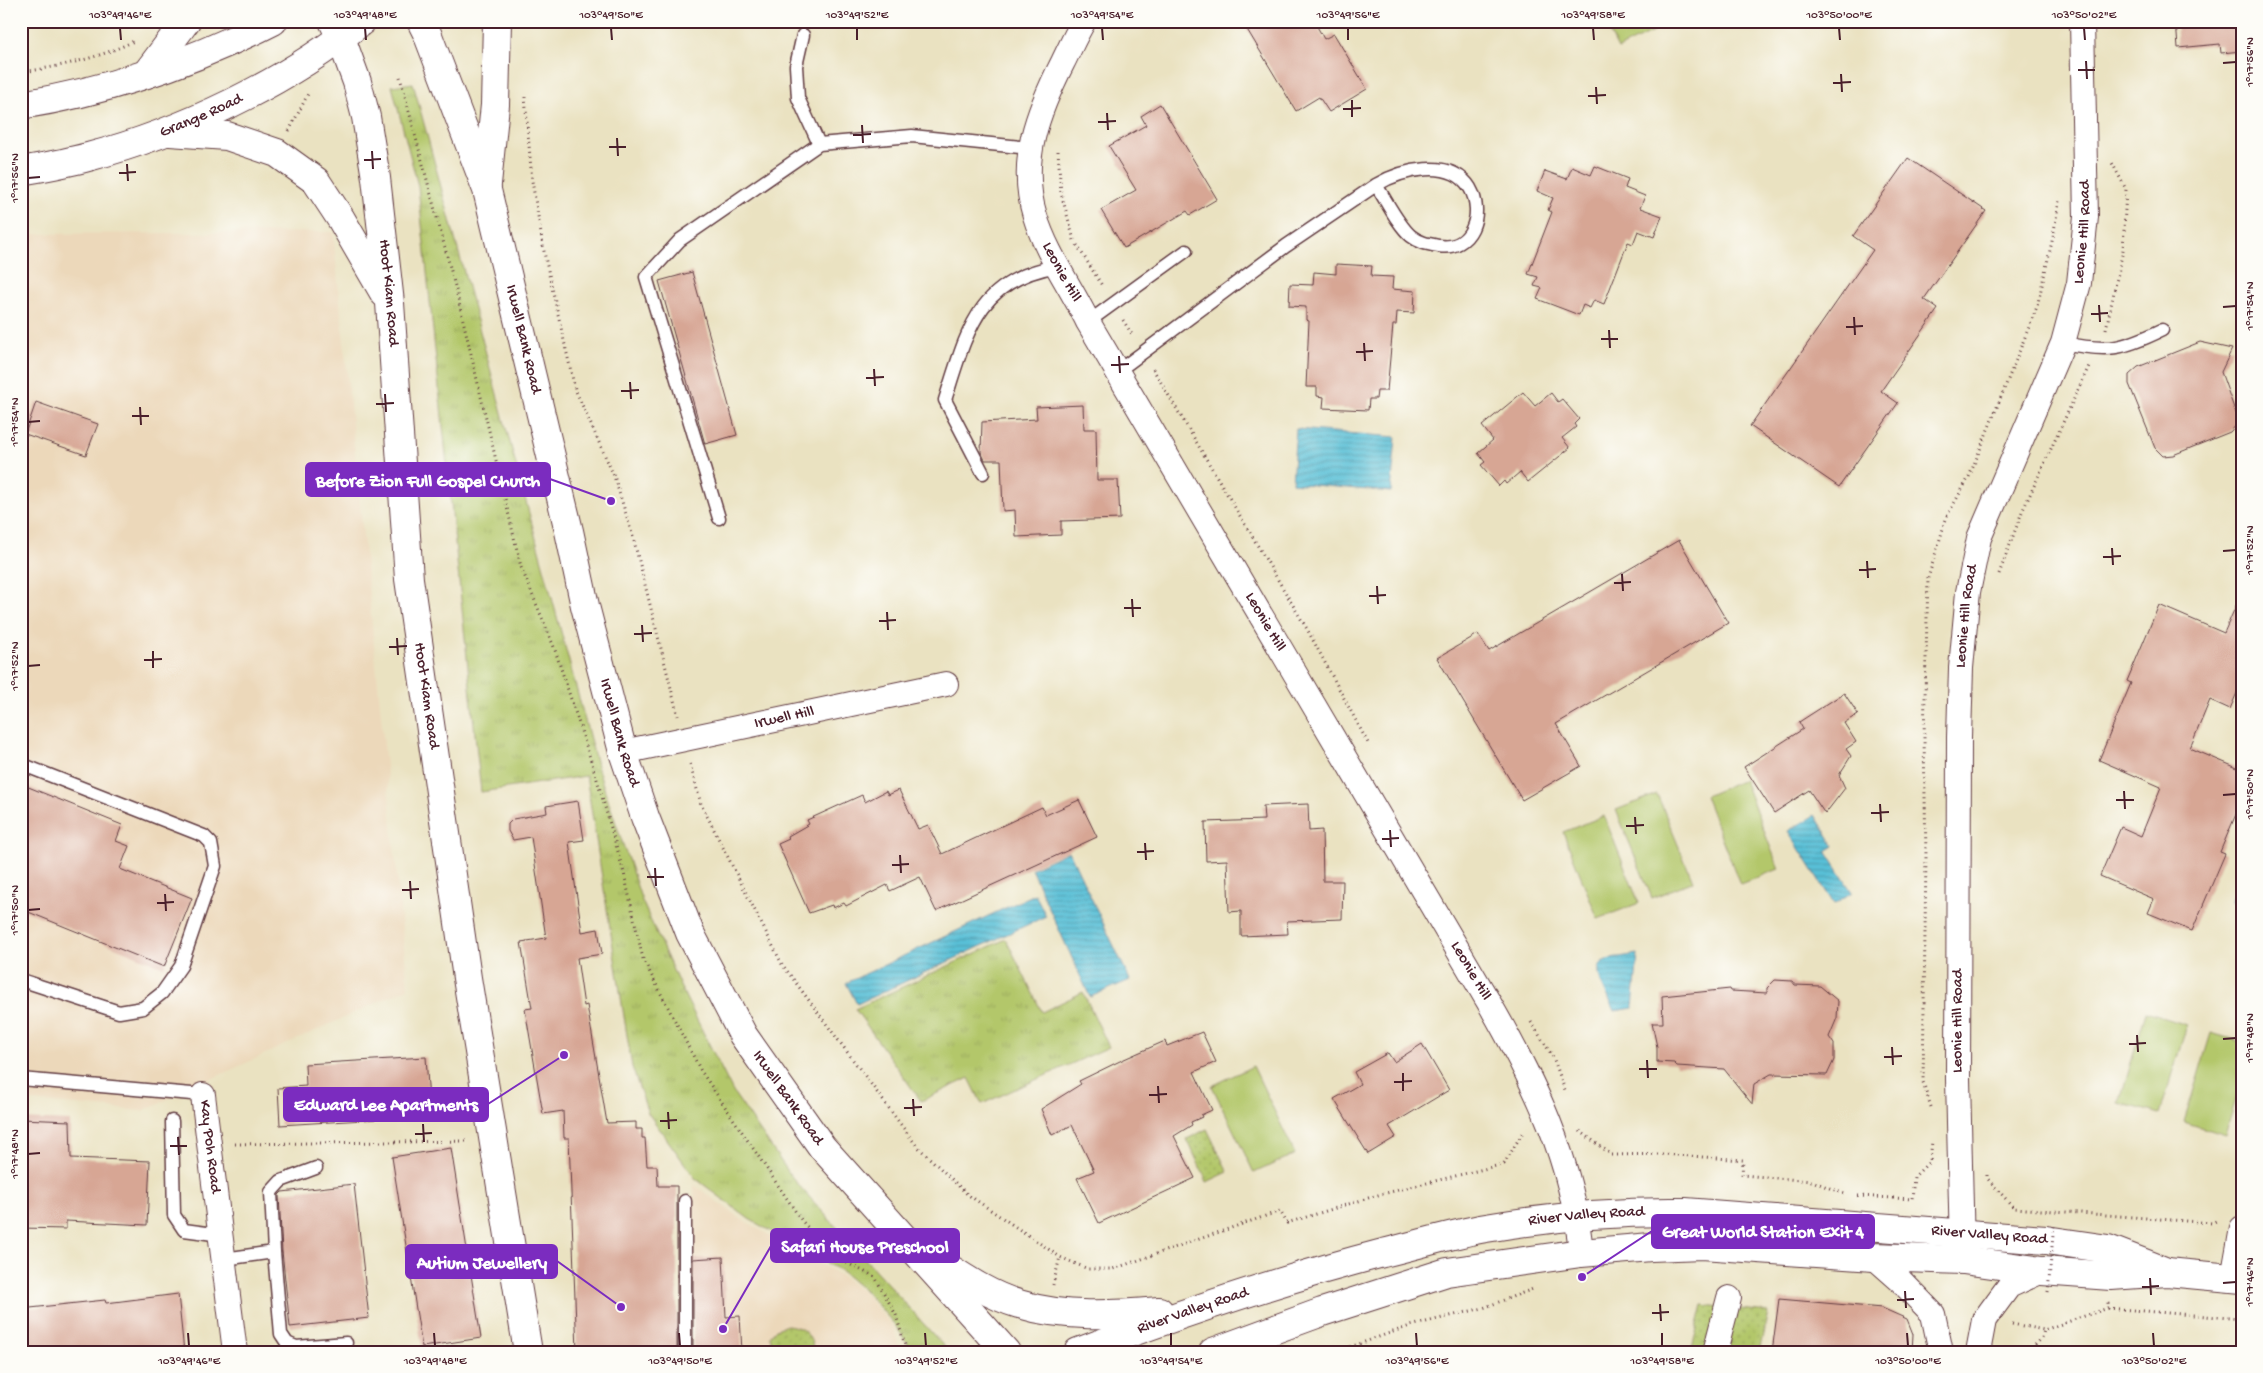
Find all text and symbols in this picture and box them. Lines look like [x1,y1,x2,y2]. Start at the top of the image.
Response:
text: 103°49'46"E [88,9,152,23]
text: 103°49'48"E [333,9,397,23]
text: 103°49'50"E [578,9,643,23]
text: 103°49'52"E [825,9,889,23]
text: 103°49'54"E [1070,9,1134,23]
text: 103°49'56"E [1316,9,1380,23]
text: 103°49'58"E [1560,9,1625,23]
text: 103°50'00"E [1805,9,1872,23]
text: 103°50'02"E [2051,9,2117,23]
text: 1°17'56"N [2244,37,2258,88]
street label: Grange Road [157,89,247,143]
text: 1°17'56"N [9,153,23,204]
street label: Leonie Hill Road [2069,178,2096,285]
street label: Hoot Kiam Road [373,238,403,349]
street label: Leonie Hill [1037,239,1085,305]
text: 1°17'54"N [2244,281,2258,332]
street label: Irwell Bank Road [501,283,546,397]
text: 1°17'54"N [9,397,23,448]
callout: Before Zion Full Gospel Church [306,463,550,496]
text: Before Zion Full Gospel Church [315,472,541,493]
text: 1°17'52"N [2244,525,2258,576]
street label: Leonie Hill Road [1952,561,1983,669]
street label: Leonie Hill [1240,589,1290,655]
text: 1°17'52"N [9,641,23,692]
street label: Hoot Kiam Road [409,641,443,752]
street label: Irwell Bank Road [595,676,644,791]
street label: Irwell Hill [753,702,816,734]
text: 1°17'50"N [2244,769,2258,820]
text: 1°17'50"N [9,885,23,936]
street label: Leonie Hill [1446,938,1495,1004]
street label: Leonie Hill Road [1949,967,1968,1073]
text: 1°17'48"N [2244,1013,2258,1064]
street label: Irwell Bank Road [748,1047,828,1151]
callout: Edward Lee Apartments [284,1088,488,1121]
text: Edward Lee Apartments [294,1096,479,1117]
street label: Kay Poh Road [194,1099,225,1196]
text: 1°17'48"N [9,1129,23,1180]
street label: River Valley Road [1527,1203,1646,1231]
callout: Great World Station Exit 4 [1652,1215,1874,1248]
street label: River Valley Road [1931,1222,2050,1250]
text: Great World Station Exit 4 [1662,1223,1865,1244]
callout: Safari House Preschool [771,1229,959,1262]
text: Safari House Preschool [781,1238,949,1259]
callout: Autium Jewellery [406,1245,557,1278]
text: Autium Jewellery [416,1254,547,1275]
text: 1°17'46"N [2244,1257,2258,1307]
street label: River Valley Road [1135,1283,1252,1339]
text: 103°49'46"E [157,1355,221,1369]
text: 103°49'48"E [403,1355,467,1369]
text: 103°49'50"E [647,1355,712,1369]
text: 103°49'52"E [894,1355,958,1369]
text: 103°49'54"E [1139,1355,1203,1369]
text: 103°49'56"E [1385,1355,1449,1369]
text: 103°49'58"E [1629,1355,1694,1369]
text: 103°50'00"E [1874,1355,1941,1369]
text: 103°50'02"E [2121,1355,2187,1369]

